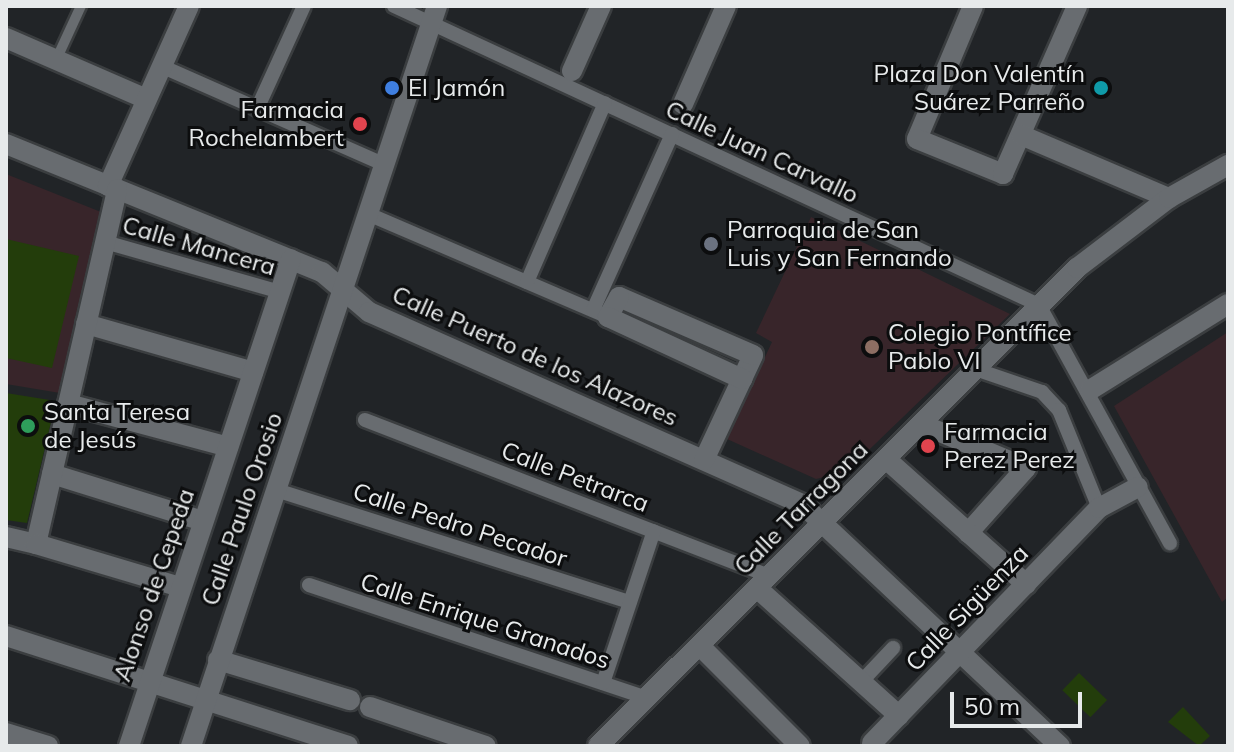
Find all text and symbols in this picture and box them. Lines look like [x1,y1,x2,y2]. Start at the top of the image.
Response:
place label: Plaza Don Valentín Suárez Parreño [874,60,1085,116]
place label: El Jamón [408,74,505,102]
marker: El Jamón [383,79,401,97]
marker: Plaza Don Valentín Suárez Parreño [1092,79,1110,97]
street label: Calle Juan Carvallo [661,95,863,209]
place label: Farmacia Rochelambert [189,96,344,152]
marker: Farmacia Rochelambert [351,115,369,133]
street label: Calle Mancera [119,210,279,282]
place label: Parroquia de San Luis y San Fernando [727,216,952,272]
marker: Parroquia de San Luis y San Fernando [702,235,720,253]
street label: Calle Puerto de los Alazores [388,280,682,432]
place label: Colegio Pontífice Pablo VI [888,319,1072,375]
marker: Colegio Pontífice Pablo VI [863,338,881,356]
place label: Santa Teresa de Jesús [44,398,190,454]
street label: Calle Paulo Orosio [195,409,289,609]
marker: Santa Teresa de Jesús [19,417,37,435]
place label: Farmacia Perez Perez [944,418,1075,474]
street label: Calle Tarragona [728,435,874,581]
street label: Calle Petrarca [497,436,653,518]
marker: Farmacia Perez Perez [919,437,937,455]
street label: Calle Pedro Pecador [349,477,571,573]
street label: Alonso de Cepeda [108,485,200,685]
street label: Calle Sigüenza [900,539,1034,677]
street label: Calle Enrique Granados [357,567,613,675]
scale bar [954,676,1086,726]
text: 50 m [964,691,1020,721]

